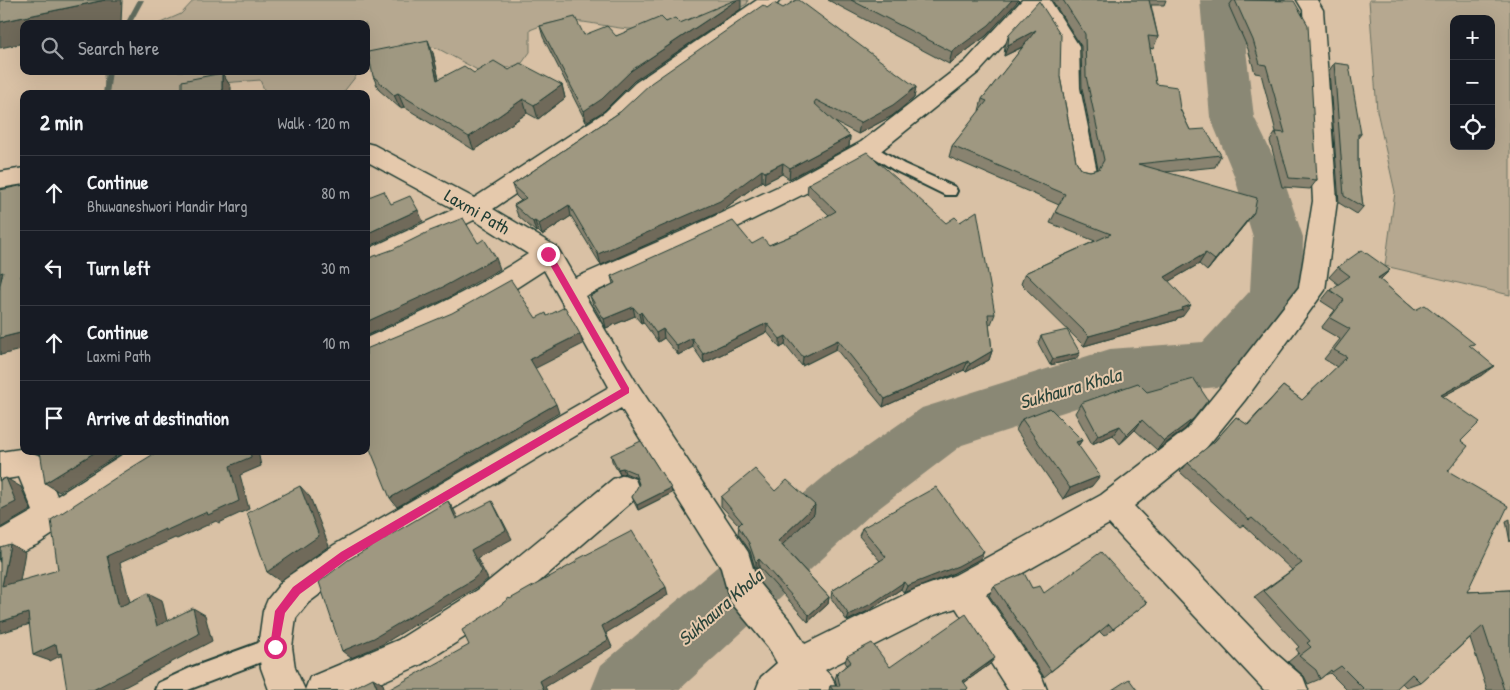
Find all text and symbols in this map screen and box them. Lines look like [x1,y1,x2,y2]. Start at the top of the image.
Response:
map controls [1450,15,1495,150]
button: + [1450,15,1495,60]
search box [20,20,370,75]
icon: search [38,34,66,62]
text: Search here [78,35,159,61]
button: − [1450,60,1495,105]
button: locate [1450,105,1495,150]
text: 2 min [40,108,83,137]
text: Walk · 120 m [277,112,350,134]
text: Continue [87,169,148,195]
icon: ahead [40,179,68,207]
text: 80 m [321,182,350,204]
street label: Laxmi Path [440,183,515,241]
text: Bhuwaneshwori Mandir Marg [87,195,247,217]
route end [537,243,560,266]
icon: left [40,254,68,282]
text: Turn left [87,255,150,281]
text: 30 m [321,257,350,279]
text: Continue [87,319,148,345]
icon: ahead [40,329,68,357]
text: 10 m [322,332,350,354]
text: Laxmi Path [87,345,151,367]
water label: Sukhaura Khola [1016,360,1126,415]
icon: arrive [40,404,68,432]
text: Arrive at destination [87,405,229,431]
water label: Sukhaura Khola [672,561,770,651]
route start [264,636,287,659]

